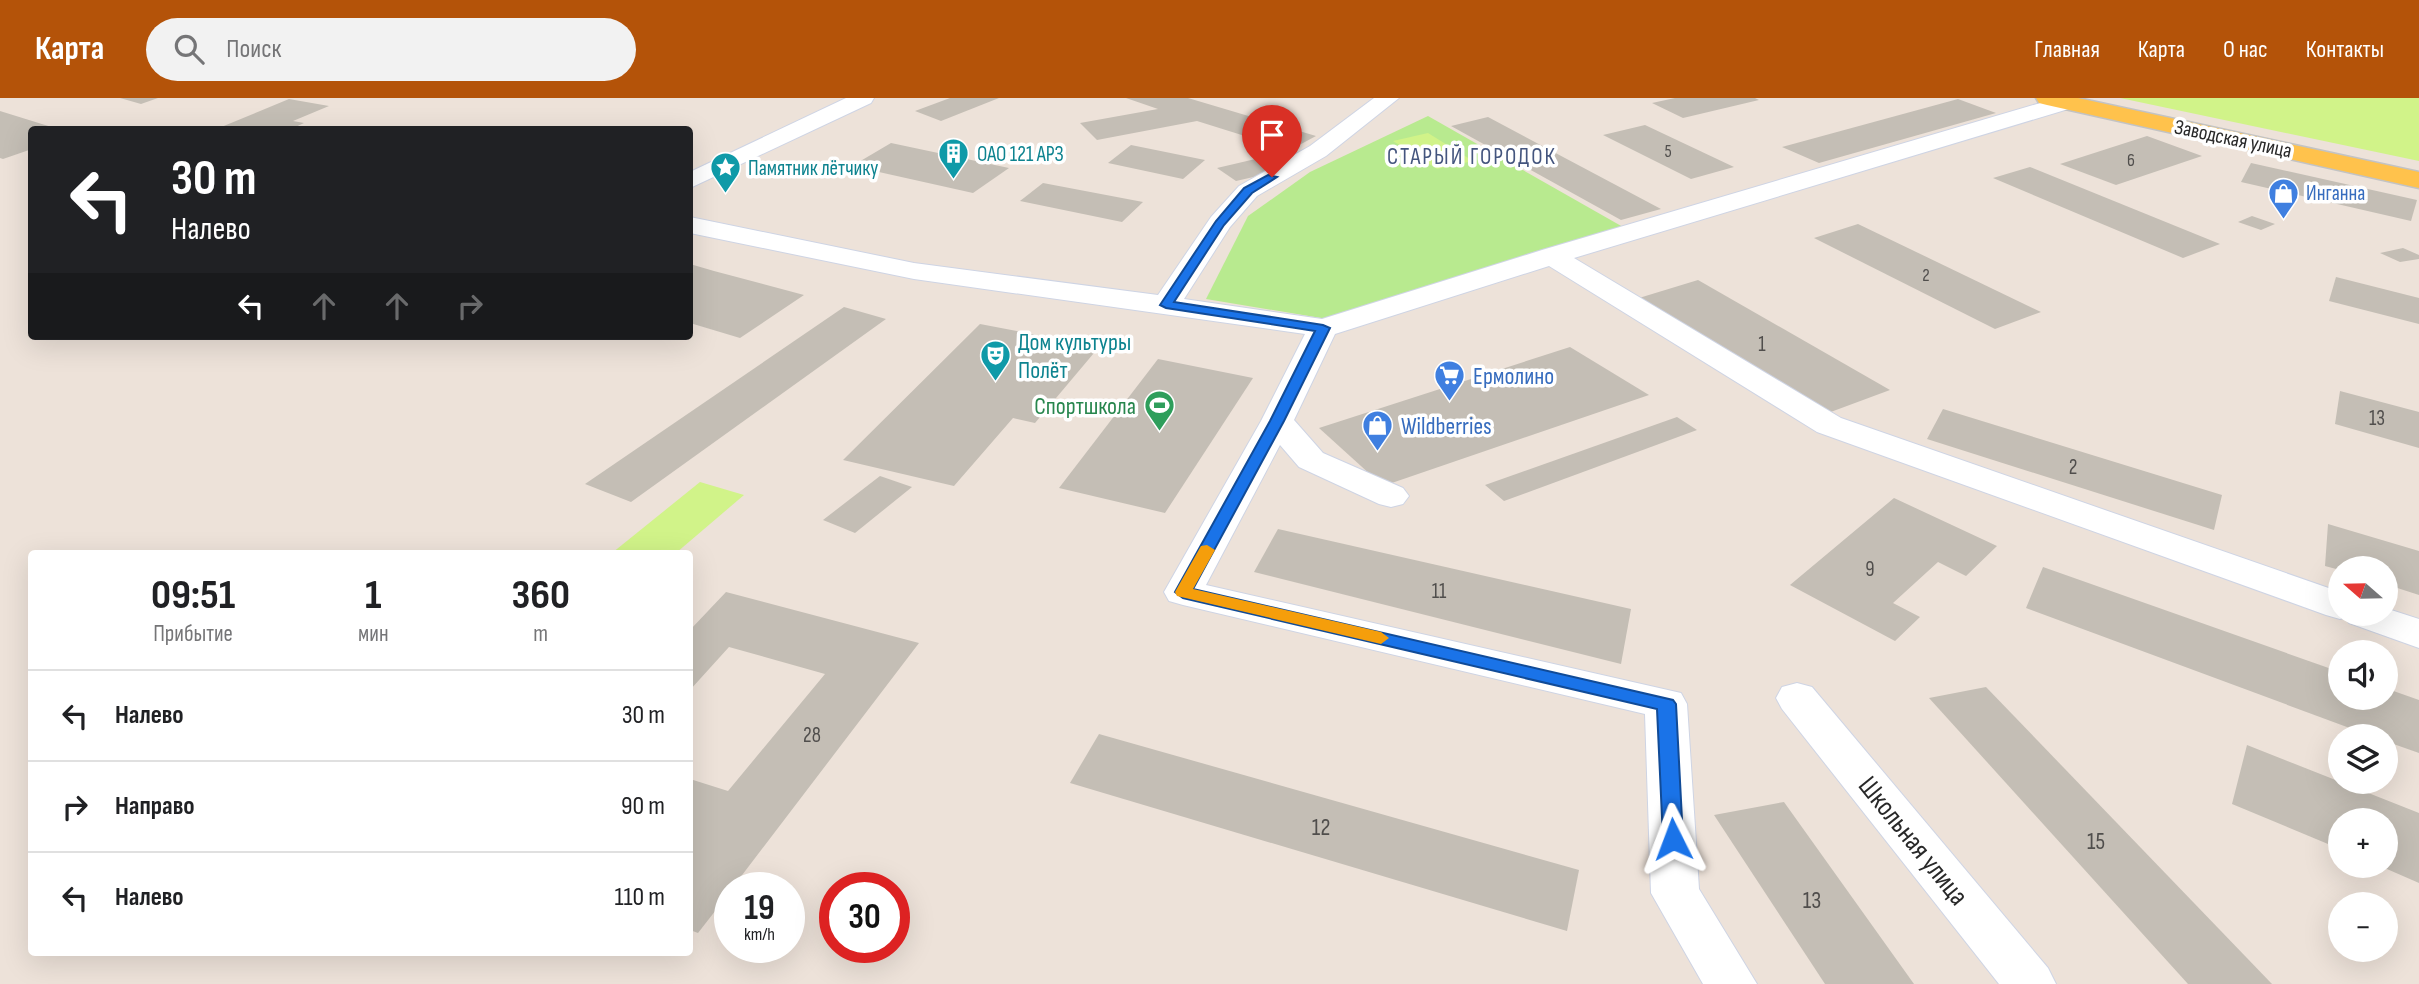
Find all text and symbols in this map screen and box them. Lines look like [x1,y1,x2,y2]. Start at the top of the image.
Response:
search box [146,18,636,81]
text: Карта [35,29,104,69]
icon: search [170,30,208,68]
text: Поиск [226,34,281,65]
text: Главная [2034,35,2100,64]
text: Карта [2138,35,2185,64]
text: О нас [2223,35,2268,64]
text: Контакты [2306,35,2384,64]
pin [1242,105,1302,177]
street label: Заводская улица [2172,114,2294,164]
icon: arrive [1253,116,1291,154]
building icon: OAO 121 АРЗ [937,137,971,181]
house number: 5 [1664,141,1672,162]
place label: OAO 121 АРЗ [977,142,1064,167]
district label: СТАРЫЙ ГОРОДОК [1387,143,1557,171]
text: 30 m [171,150,256,209]
house number: 6 [2127,150,2135,171]
place icon: Памятник лётчику [708,151,742,195]
icon: left [56,154,147,245]
place label: Памятник лётчику [748,156,878,181]
shop icon: Инганна [2266,176,2300,220]
place label: Инганна [2306,181,2365,206]
text: Налево [171,210,251,249]
house number: 2 [1922,265,1930,286]
icon: left [232,287,270,325]
icon: ahead [305,287,343,325]
icon: ahead [378,287,416,325]
icon: right [451,287,489,325]
place label: Дом культуры Полёт [1018,328,1131,385]
house number: 1 [1758,332,1766,357]
theatre icon: Дом культуры Полёт [978,339,1012,383]
supermarket icon: Ермолино [1433,359,1467,403]
place label: Ермолино [1473,362,1554,391]
sports icon: Спортшкола [1142,389,1176,433]
place label: Спортшкола [1034,392,1136,421]
house number: 13 [2369,406,2385,431]
shop icon: Wildberries [1361,409,1395,453]
place label: Wildberries [1401,412,1492,441]
house number: 2 [2069,455,2077,480]
north arrow [2328,556,2398,626]
map controls [2328,556,2398,962]
house number: 9 [1865,557,1875,582]
text: 09:51 [151,570,235,621]
text: 1 [365,570,382,621]
text: 360 [511,570,570,621]
house number: 11 [1432,579,1447,604]
text: Прибытие [153,620,233,648]
text: мин [358,620,389,648]
text: m [533,620,548,648]
button: sound [2328,640,2398,710]
icon: left [56,697,94,735]
text: Налево [115,700,184,731]
text: 30 m [622,700,665,731]
house number: 28 [803,723,821,748]
button: layers [2328,724,2398,794]
street label: Школьная улица [1851,770,1975,912]
icon: right [56,788,94,826]
text: Направо [115,791,194,822]
text: 90 m [621,791,665,822]
position arrow [1636,802,1710,876]
button: + [2328,808,2398,878]
house number: 12 [1312,813,1330,842]
house number: 15 [2087,827,2105,856]
speed limit sign: 30 [819,872,910,963]
icon: left [56,879,94,917]
text: Налево [115,882,184,913]
text: 110 m [614,882,665,913]
house number: 13 [1803,886,1821,915]
text: 19 [744,887,775,930]
button: − [2328,892,2398,962]
text: km/h [744,924,775,945]

